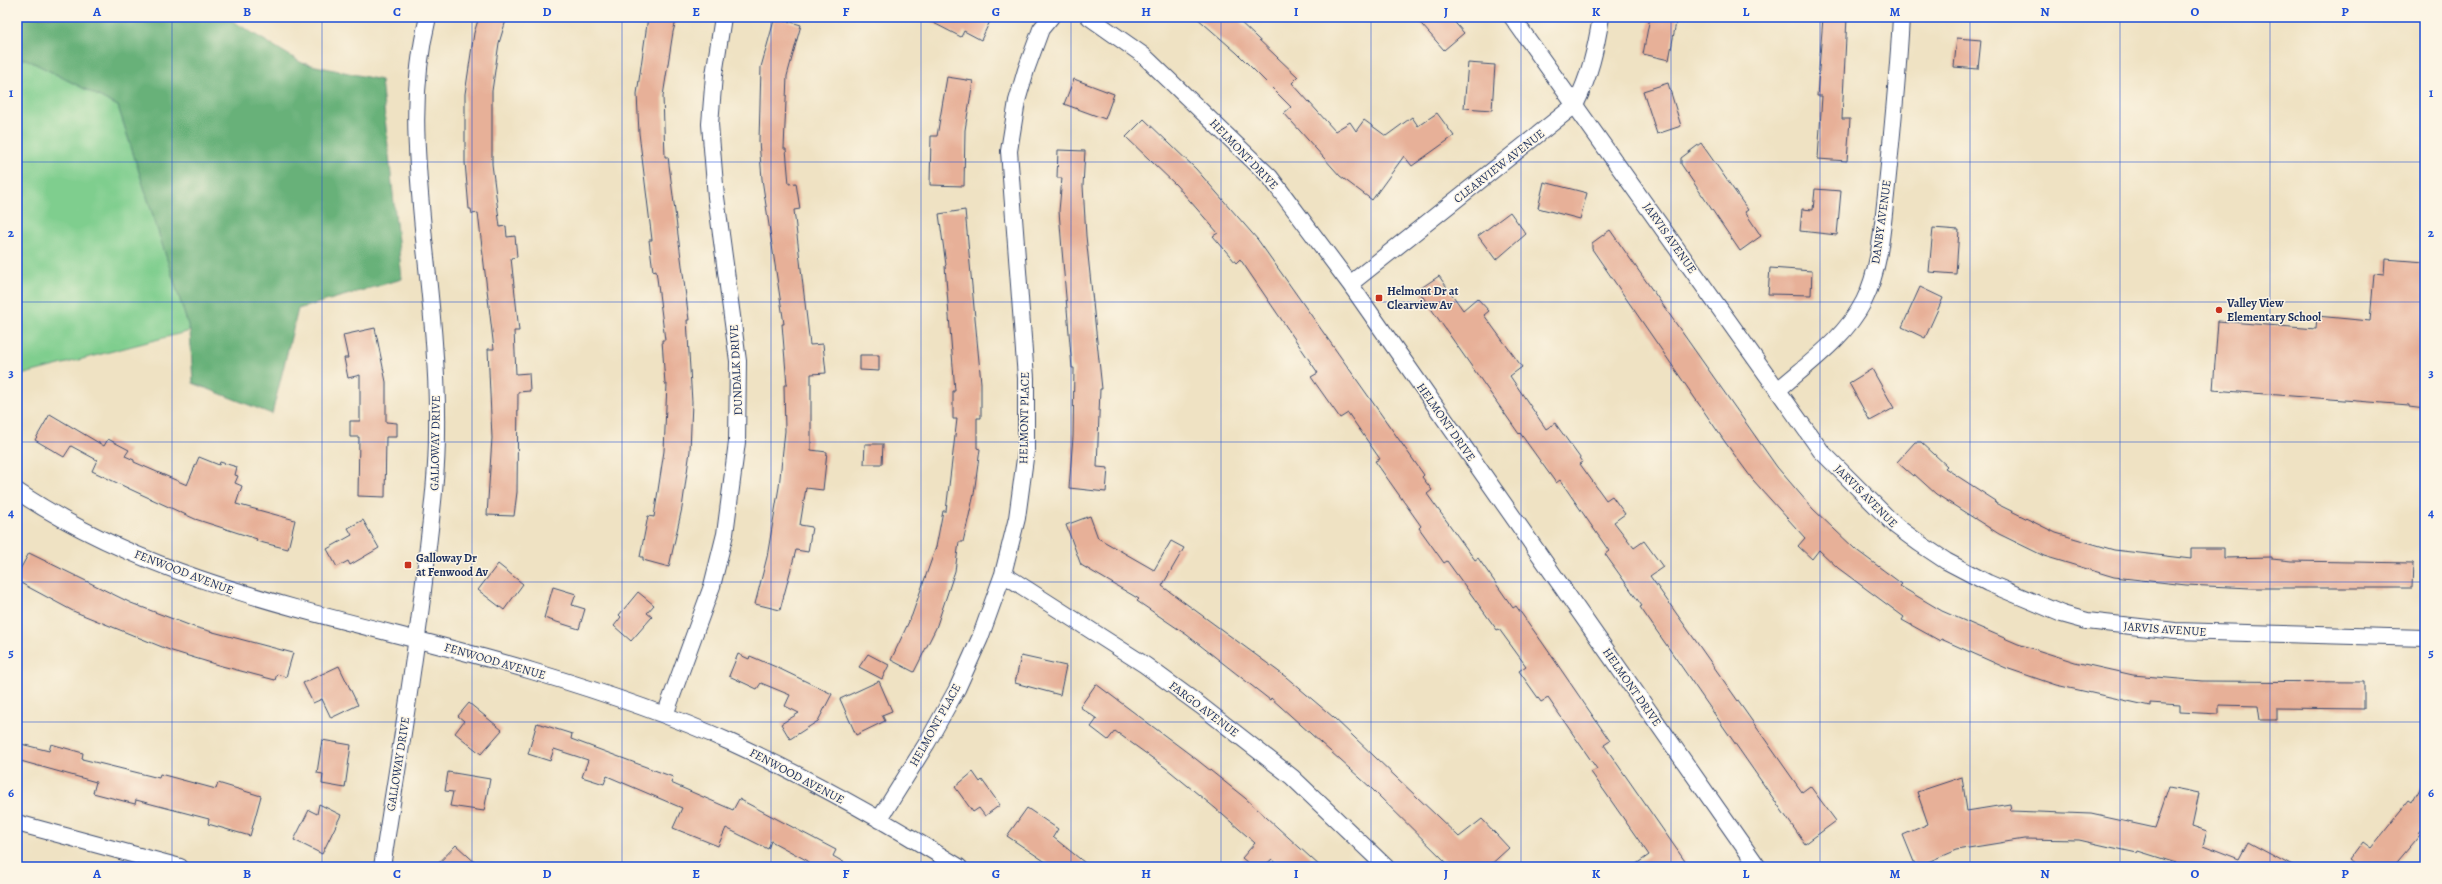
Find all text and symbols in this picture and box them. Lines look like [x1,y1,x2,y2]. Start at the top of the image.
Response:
text: A [92,3,102,20]
text: B [243,3,251,20]
text: C [393,3,401,20]
text: D [542,3,552,20]
text: E [692,3,700,20]
text: F [843,3,850,20]
text: G [992,3,1000,20]
text: H [1141,3,1151,20]
text: I [1294,3,1299,20]
text: J [1444,3,1448,20]
text: K [1592,3,1601,20]
text: L [1743,3,1750,20]
text: M [1890,3,1901,20]
text: N [2040,3,2050,20]
text: O [2191,3,2200,20]
text: P [2341,3,2349,20]
text: 1 [9,84,14,101]
text: 1 [2429,84,2434,101]
street label: HELMONT DRIVE [1206,115,1282,193]
street label: CLEARVIEW AVENUE [1450,125,1548,207]
street label: DANBY AVENUE [1867,179,1895,265]
street label: JARVIS AVENUE [1640,199,1700,277]
text: 2 [8,224,15,241]
text: 2 [2428,224,2435,241]
place label: Helmont Dr at Clearview Av [1387,283,1459,313]
marker: Helmont Dr at Clearview Av [1374,293,1384,303]
place label: Valley View Elementary School [2226,295,2322,325]
marker: Valley View Elementary School [2214,305,2224,315]
street label: DUNDALK DRIVE [726,324,746,416]
text: 3 [8,364,14,381]
text: 3 [2428,364,2434,381]
street label: HELMONT PLACE [1015,372,1033,464]
street label: HELMONT DRIVE [1413,380,1479,464]
street label: GALLOWAY DRIVE [426,395,444,491]
street label: JARVIS AVENUE [1831,461,1901,531]
text: 4 [8,504,14,521]
text: 4 [2428,504,2434,521]
street label: FENWOOD AVENUE [132,546,236,598]
place label: Galloway Dr at Fenwood Av [416,550,489,580]
marker: Galloway Dr at Fenwood Av [403,560,413,570]
street label: JARVIS AVENUE [2123,618,2207,640]
street label: FENWOOD AVENUE [442,639,548,683]
text: 5 [8,644,14,661]
text: 5 [2428,644,2434,661]
street label: HELMONT DRIVE [1599,645,1665,729]
street label: FARGO AVENUE [1166,677,1242,741]
street label: HELMONT PLACE [906,681,964,769]
street label: GALLOWAY DRIVE [383,716,413,812]
street label: FENWOOD AVENUE [747,744,847,808]
text: 6 [8,784,14,801]
text: 6 [2428,784,2434,801]
text: A [92,865,102,882]
text: B [243,865,251,882]
text: C [393,865,401,882]
text: D [542,865,552,882]
text: E [692,865,700,882]
text: F [843,865,850,882]
text: G [992,865,1000,882]
text: H [1141,865,1151,882]
text: I [1294,865,1299,882]
text: J [1444,865,1448,882]
text: K [1592,865,1601,882]
text: L [1743,865,1750,882]
text: M [1890,865,1901,882]
text: N [2040,865,2050,882]
text: O [2191,865,2200,882]
text: P [2341,865,2349,882]

